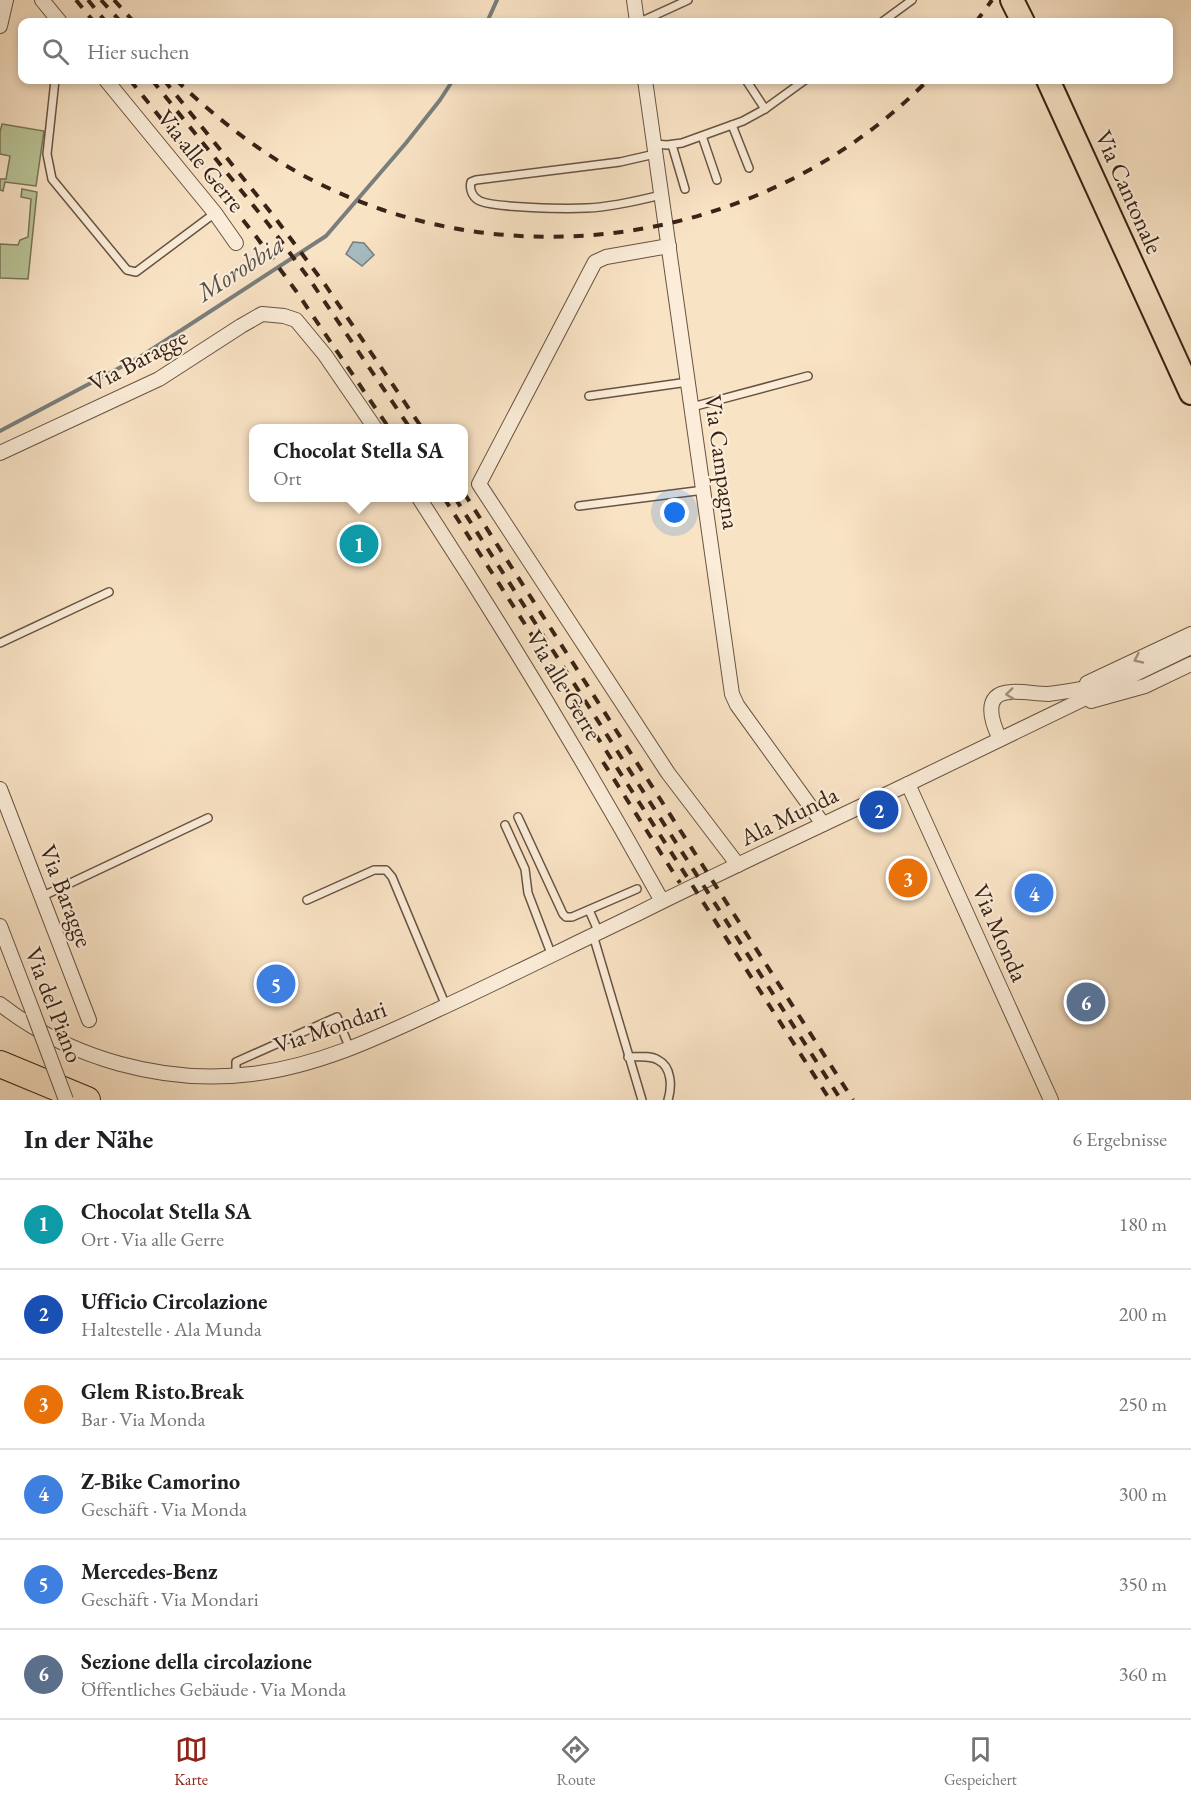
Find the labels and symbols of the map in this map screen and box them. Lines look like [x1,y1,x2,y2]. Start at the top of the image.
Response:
street label: Via alle Gerre [151,103,252,218]
street label: Via Cantonale [1088,125,1170,258]
water label: Morobbia [188,227,290,310]
street label: Via Baragge [83,321,192,398]
street label: Via Campagna [698,393,747,532]
your location [660,498,689,527]
pin: 1 [340,522,378,566]
street label: Via alle Gerre [519,624,609,746]
one-way arrow [1134,651,1145,663]
one-way arrow [1005,687,1015,699]
street label: Ala Munda [734,778,843,853]
pin: 2 [860,788,898,832]
street label: Via Baragge [33,840,100,952]
pin: 3 [888,856,928,900]
pin: 4 [1014,870,1054,916]
street label: Via Monda [965,879,1036,987]
street label: Via del Piano [18,943,91,1067]
pin: 5 [256,962,296,1006]
pin: 6 [1066,980,1106,1024]
street label: Via Mondari [269,993,390,1060]

